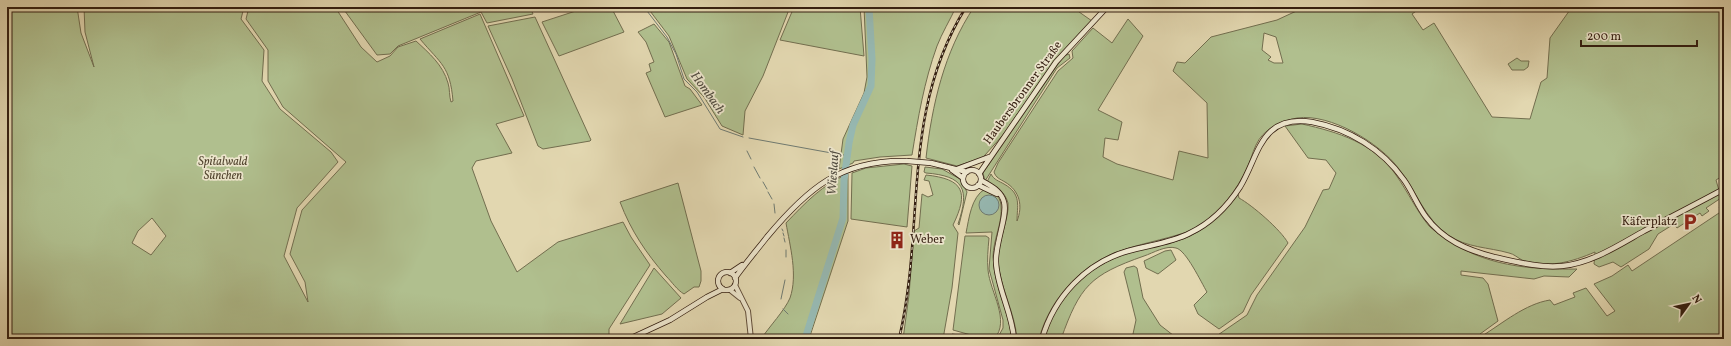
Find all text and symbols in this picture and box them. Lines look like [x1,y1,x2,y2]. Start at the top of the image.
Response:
scale bar [1581,22,1697,48]
text: 200 m [1587,29,1621,45]
street label: Haubersbronner Straße [980,38,1066,148]
water label: Hombach [685,68,729,118]
water label: Wieslauf [823,147,845,196]
park label: Spitalwald Sünchen [198,154,248,184]
parking icon: Käferplatz [1680,212,1700,232]
place label: Käferplatz [1622,214,1677,230]
building icon: Weber [887,230,907,250]
place label: Weber [910,232,944,248]
north arrow [1669,284,1709,324]
text: N [1688,292,1705,307]

